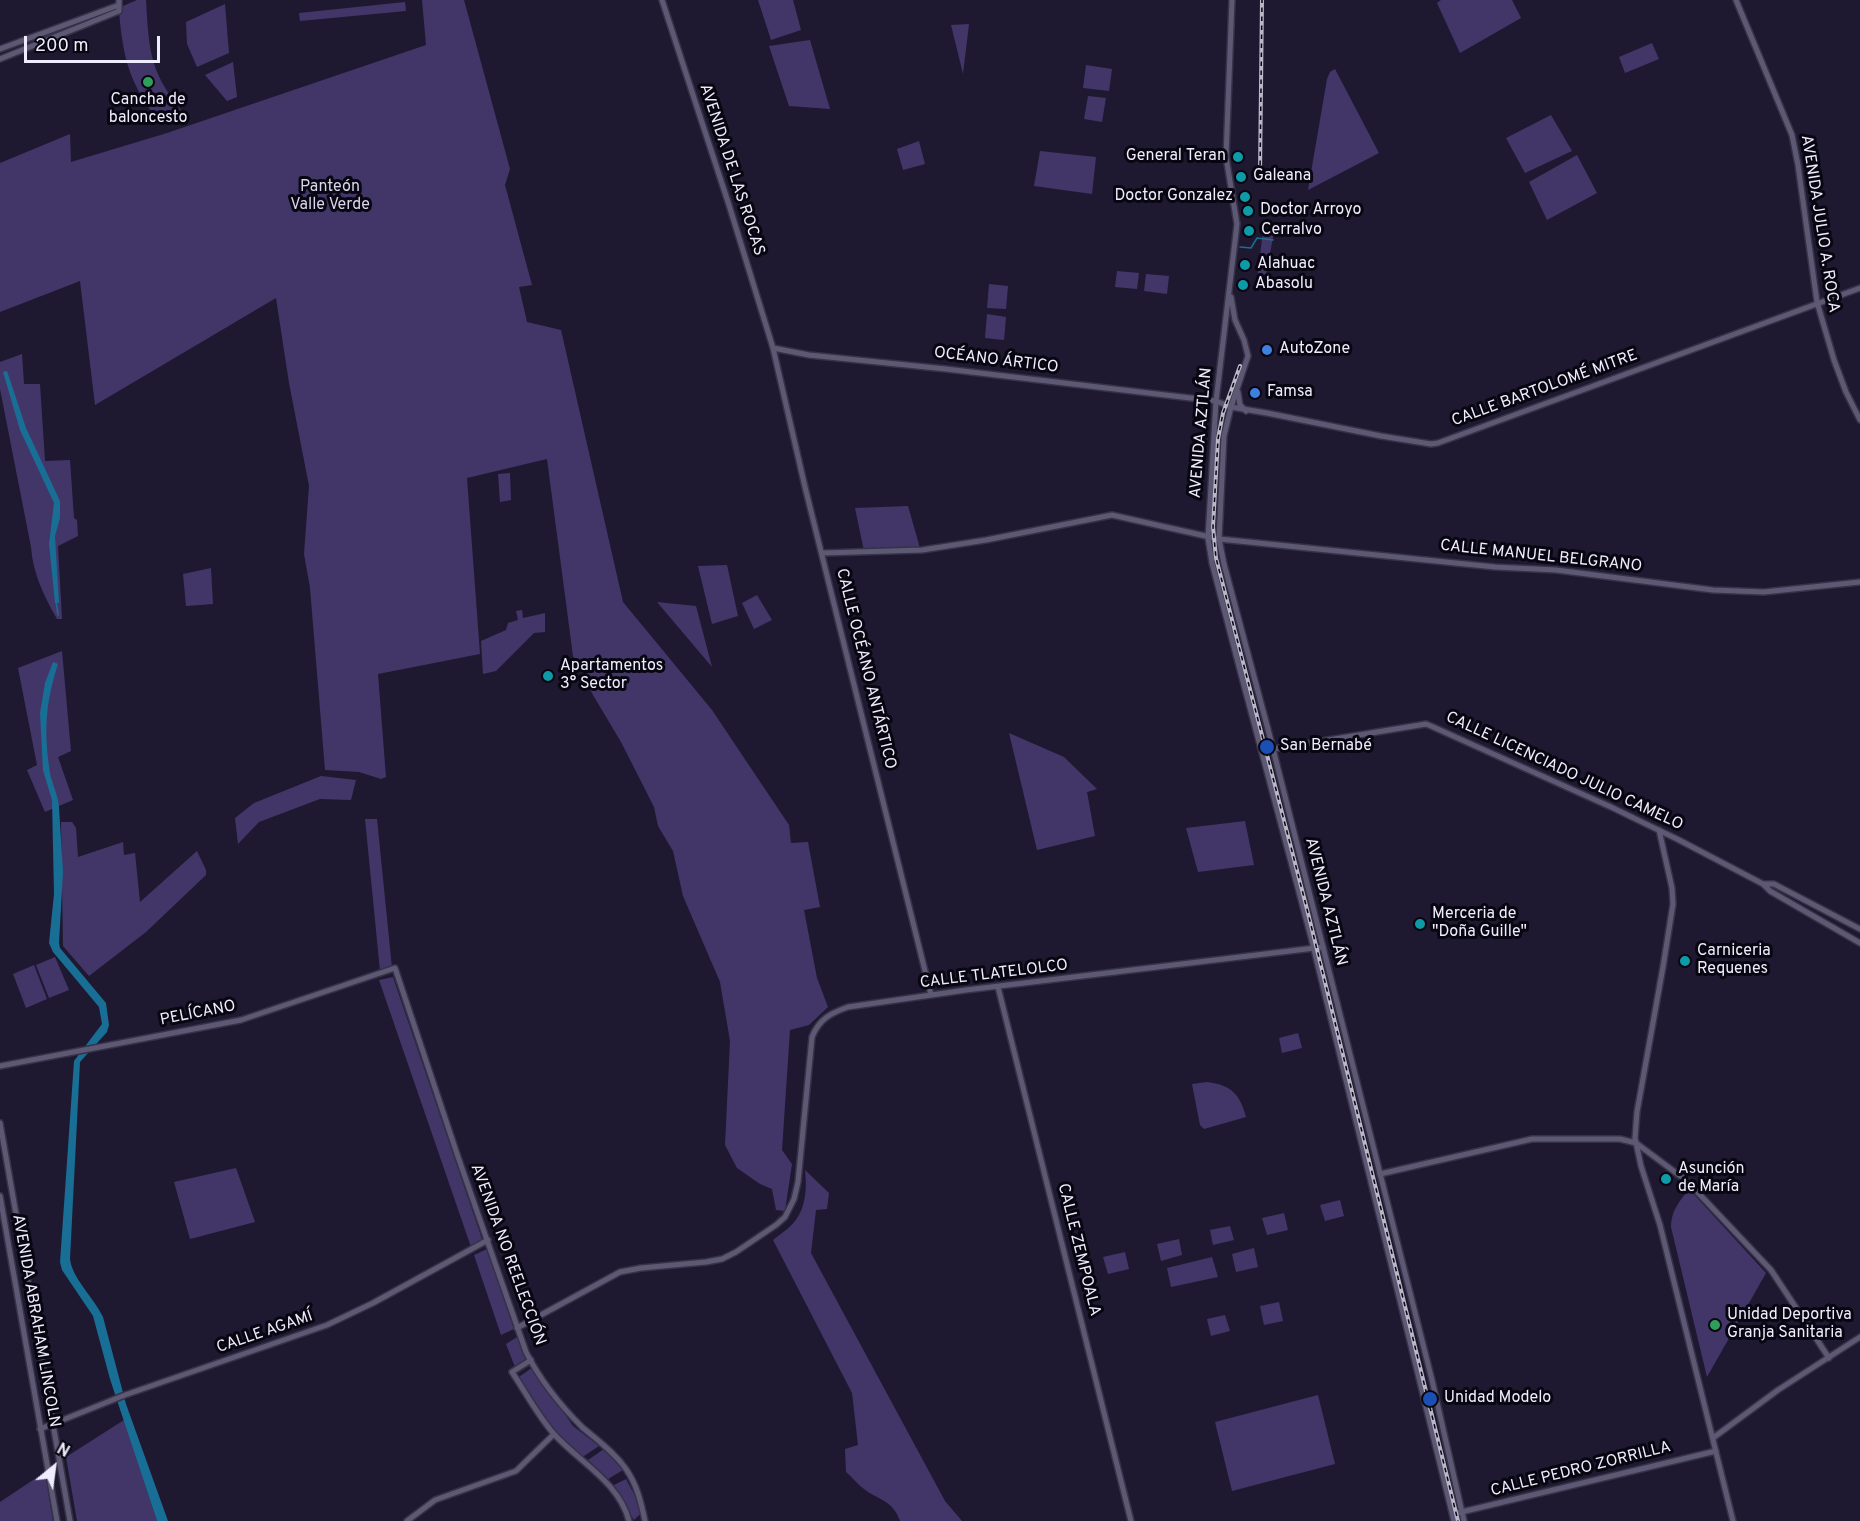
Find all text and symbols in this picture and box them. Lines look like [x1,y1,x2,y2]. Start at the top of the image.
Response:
scale bar [27,24,164,62]
text: 200 m [35,35,88,58]
marker: Cancha de baloncesto [141,75,155,89]
street label: AVENIDA DE LAS ROCAS [694,82,768,258]
place label: Cancha de baloncesto [109,91,187,129]
street label: AVENIDA JULIO A. ROCA [1795,134,1843,314]
place label: General Teran [1126,147,1226,167]
marker: General Teran [1231,150,1245,164]
place label: Galeana [1253,167,1311,187]
marker: Galeana [1234,170,1248,184]
park label: Panteón Valle Verde [290,178,370,216]
place label: Doctor Gonzalez [1114,187,1233,207]
marker: Doctor Gonzalez [1238,190,1252,204]
place label: Doctor Arroyo [1260,201,1361,221]
marker: Doctor Arroyo [1241,204,1255,218]
place label: Cerralvo [1261,221,1322,241]
marker: Cerralvo [1242,224,1256,238]
place label: Alahuac [1257,255,1315,275]
marker: Alahuac [1238,258,1252,272]
place label: Abasolu [1255,275,1313,295]
marker: Abasolu [1236,278,1250,292]
place label: AutoZone [1279,340,1350,360]
marker: AutoZone [1260,343,1274,357]
street label: OCÉANO ÁRTICO [933,344,1059,378]
street label: CALLE BARTOLOMÉ MITRE [1449,346,1641,432]
street label: AVENIDA AZTLÁN [1187,367,1217,499]
place label: Famsa [1267,383,1313,403]
marker: Famsa [1248,386,1262,400]
street label: CALLE MANUEL BELGRANO [1439,537,1643,577]
street label: CALLE OCÉANO ANTÁRTICO [831,567,899,771]
place label: Apartamentos 3° Sector [560,657,663,695]
marker: Apartamentos 3° Sector [541,669,555,683]
street label: CALLE LICENCIADO JULIO CAMELO [1442,708,1686,836]
place label: San Bernabé [1280,737,1372,757]
marker: San Bernabé [1258,738,1276,756]
street label: AVENIDA AZTLÁN [1300,836,1350,968]
place label: Merceria de "Doña Guille" [1432,905,1527,943]
marker: Merceria de "Doña Guille" [1413,917,1427,931]
place label: Carniceria Requenes [1697,942,1771,980]
marker: Carniceria Requenes [1678,954,1692,968]
street label: CALLE TLATELOLCO [919,956,1069,994]
street label: PELÍCANO [159,997,237,1031]
place label: Asunción de María [1678,1160,1744,1198]
street label: AVENIDA NO REELECCIÓN [465,1162,549,1348]
marker: Asunción de María [1659,1172,1673,1186]
street label: CALLE ZEMPOALA [1052,1182,1104,1318]
street label: AVENIDA ABRAHAM LINCOLN [7,1213,63,1429]
place label: Unidad Deportiva Granja Sanitaria [1727,1306,1852,1344]
street label: CALLE AGAMÍ [214,1308,316,1358]
marker: Unidad Deportiva Granja Sanitaria [1708,1318,1722,1332]
place label: Unidad Modelo [1444,1389,1551,1409]
marker: Unidad Modelo [1421,1390,1439,1408]
north arrow [24,1437,84,1497]
street label: CALLE PEDRO ZORRILLA [1489,1438,1673,1502]
text: N [53,1440,73,1463]

